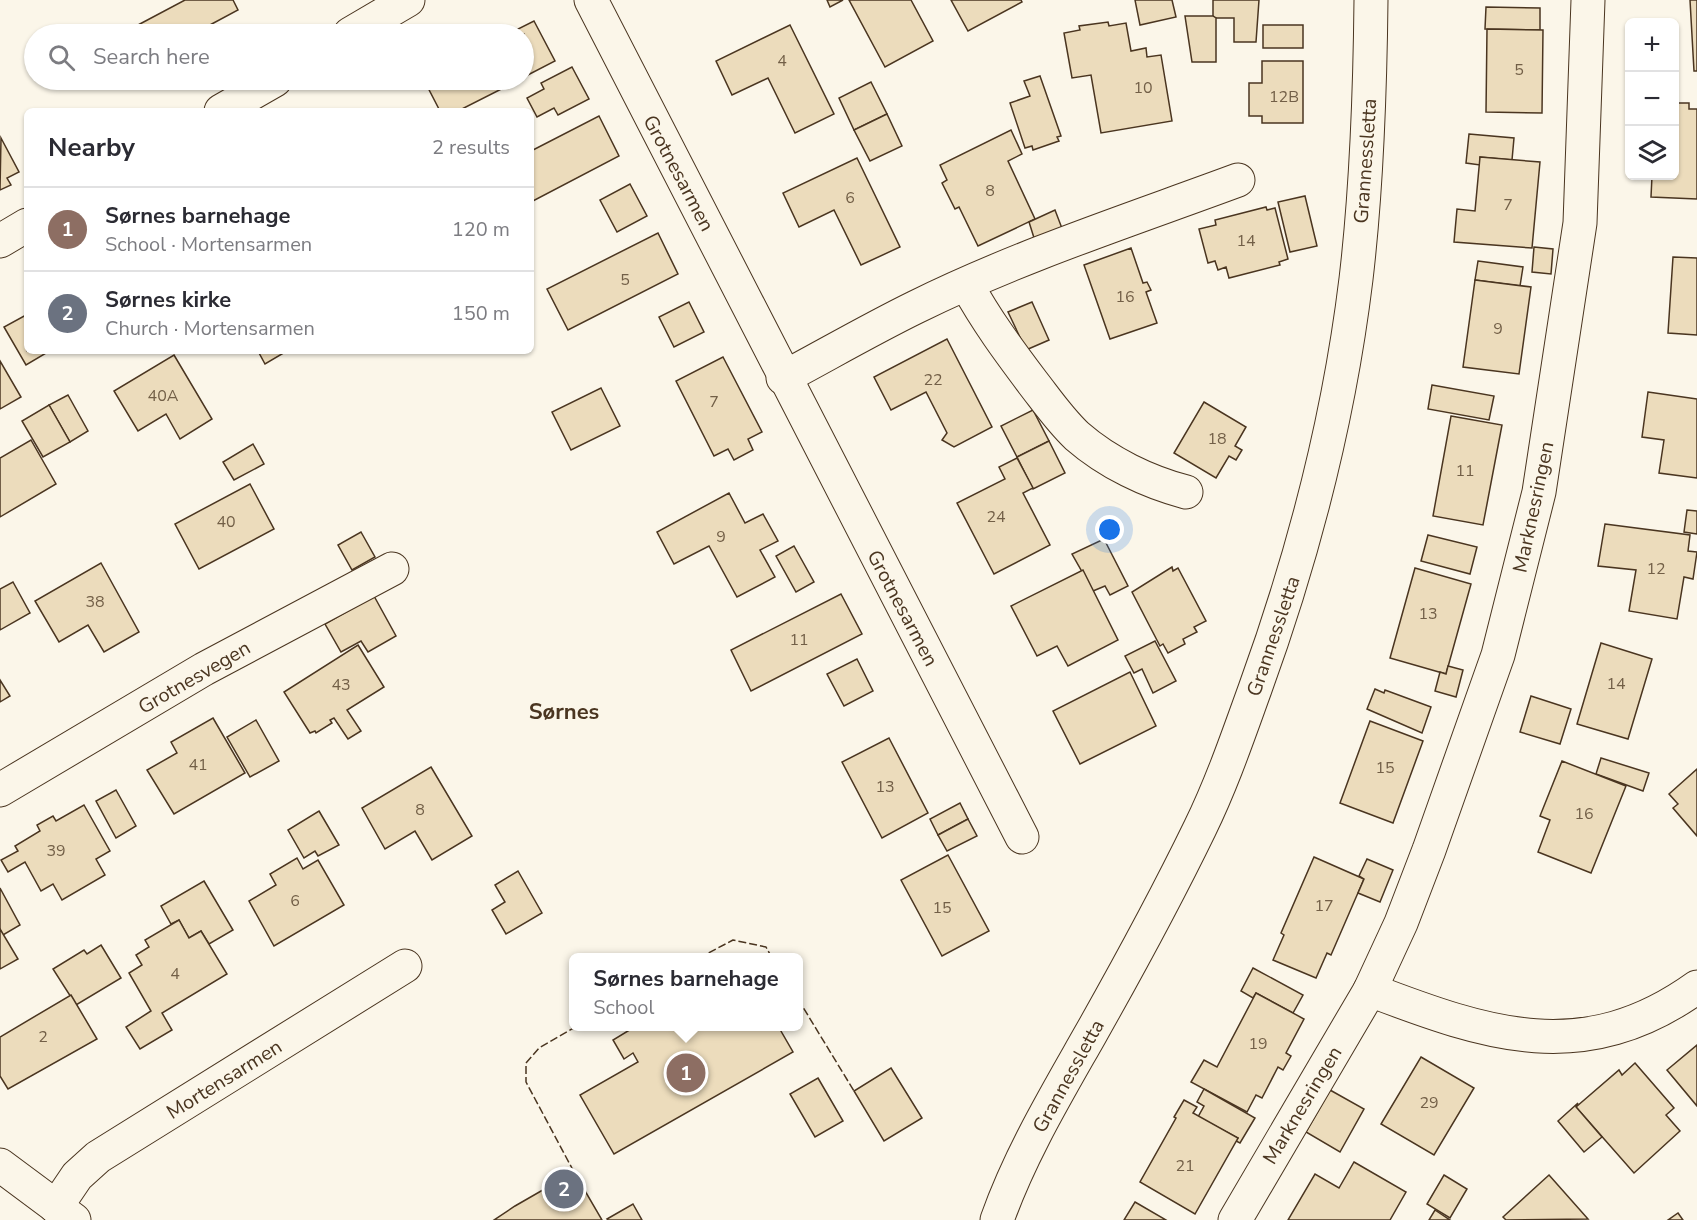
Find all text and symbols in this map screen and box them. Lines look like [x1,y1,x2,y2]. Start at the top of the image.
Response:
map controls [1625,18,1679,180]
button: + [1625,18,1679,72]
search box [24,24,534,90]
icon: search [45,41,78,74]
text: Search here [93,42,210,72]
house number: 4 [777,50,787,72]
house number: 5 [1514,59,1524,81]
button: − [1625,72,1679,126]
house number: 10 [1133,77,1153,99]
house number: 12B [1269,86,1299,108]
street label: Grannessletta [1348,97,1383,225]
street label: Grotnesarmen [637,110,721,236]
button: layers [1625,126,1679,180]
text: Nearby [48,130,135,165]
text: 2 results [432,134,510,161]
house number: 8 [985,180,995,202]
house number: 6 [845,187,855,209]
house number: 7 [1503,194,1513,216]
text: Sørnes barnehage [105,201,290,231]
text: 1 [62,216,74,243]
text: 120 m [452,216,510,243]
house number: 14 [1236,230,1256,252]
text: School · Mortensarmen [105,231,312,258]
house number: 5 [620,269,630,291]
text: Sørnes kirke [105,285,231,315]
house number: 16 [1115,286,1135,308]
text: 2 [62,300,74,327]
text: 150 m [452,300,510,327]
text: Church · Mortensarmen [105,315,315,342]
house number: 9 [1493,318,1503,340]
house number: 22 [923,369,943,391]
house number: 40A [148,385,179,407]
house number: 7 [709,391,719,413]
house number: 18 [1207,428,1227,450]
street label: Marknesringen [1506,439,1561,575]
house number: 11 [1455,460,1475,482]
house number: 24 [986,506,1006,528]
house number: 40 [216,511,236,533]
your location [1095,515,1124,544]
house number: 9 [716,526,726,548]
street label: Grotnesarmen [861,545,945,671]
house number: 12 [1646,558,1666,580]
street label: Grannessletta [1240,572,1307,700]
house number: 38 [85,591,105,613]
house number: 13 [1418,603,1438,625]
house number: 11 [789,629,809,651]
street label: Grotnesvegen [133,634,255,721]
house number: 14 [1606,673,1626,695]
house number: 43 [331,674,351,696]
district label: Sørnes [529,697,599,727]
house number: 41 [188,754,208,776]
house number: 15 [1375,757,1395,779]
house number: 13 [875,776,895,798]
house number: 8 [415,799,425,821]
house number: 16 [1574,803,1594,825]
house number: 39 [46,840,66,862]
house number: 6 [290,890,300,912]
house number: 17 [1314,895,1334,917]
house number: 15 [932,897,952,919]
popup [569,953,803,1031]
house number: 4 [170,963,180,985]
text: Sørnes barnehage [593,964,779,994]
text: School [593,994,654,1021]
street label: Grannessletta [1026,1015,1111,1138]
house number: 2 [38,1026,48,1048]
street label: Mortensarmen [161,1033,287,1126]
house number: 19 [1248,1033,1268,1055]
street label: Marknesringen [1257,1041,1348,1169]
pin: 1 [666,1050,706,1096]
house number: 29 [1419,1092,1439,1114]
house number: 21 [1175,1155,1195,1177]
pin: 2 [544,1166,584,1212]

